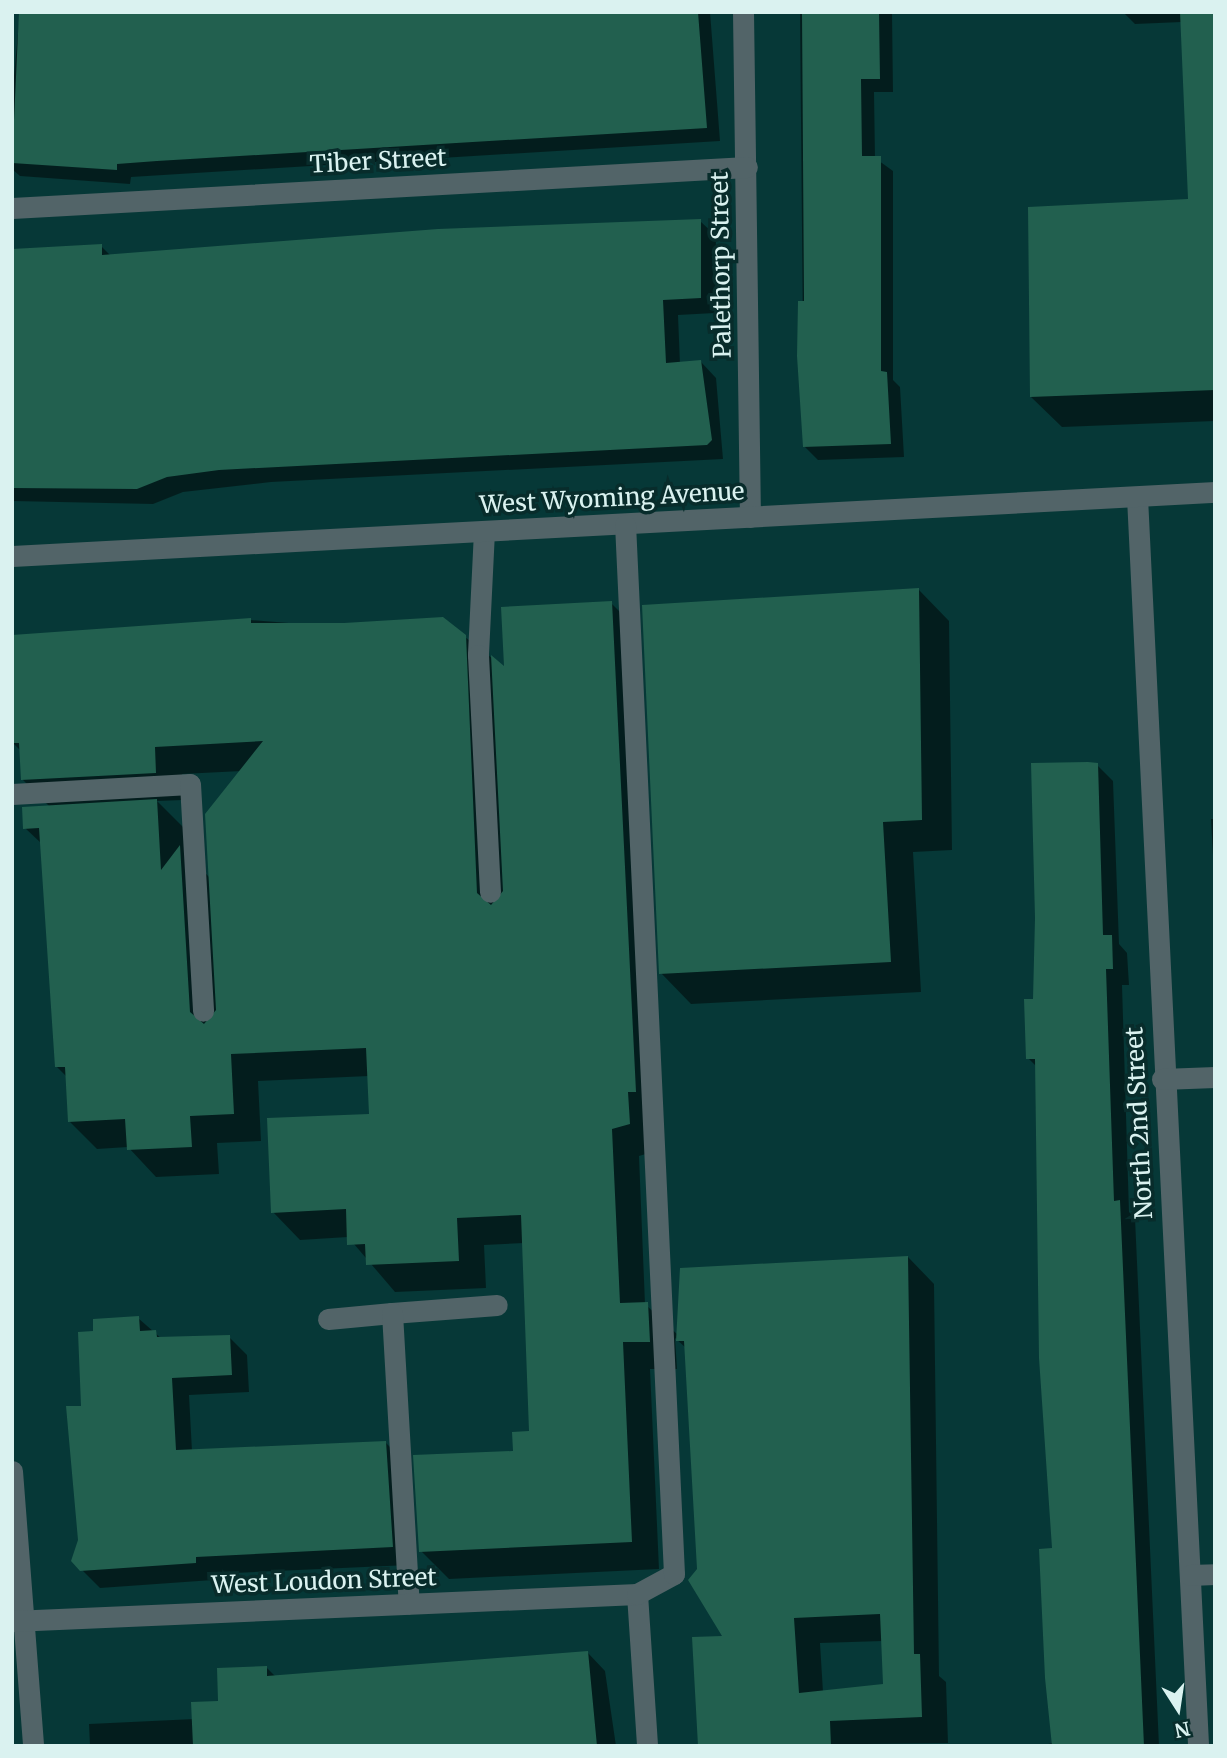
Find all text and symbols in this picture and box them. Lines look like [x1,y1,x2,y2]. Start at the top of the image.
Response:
street label: Tiber Street [309,143,447,179]
street label: Palethorp Street [705,171,737,359]
street label: West Wyoming Avenue [479,477,745,519]
street label: North 2nd Street [1120,1026,1158,1220]
street label: West Loudon Street [211,1563,437,1599]
north arrow [1143,1674,1213,1744]
text: N [1173,1716,1192,1743]

